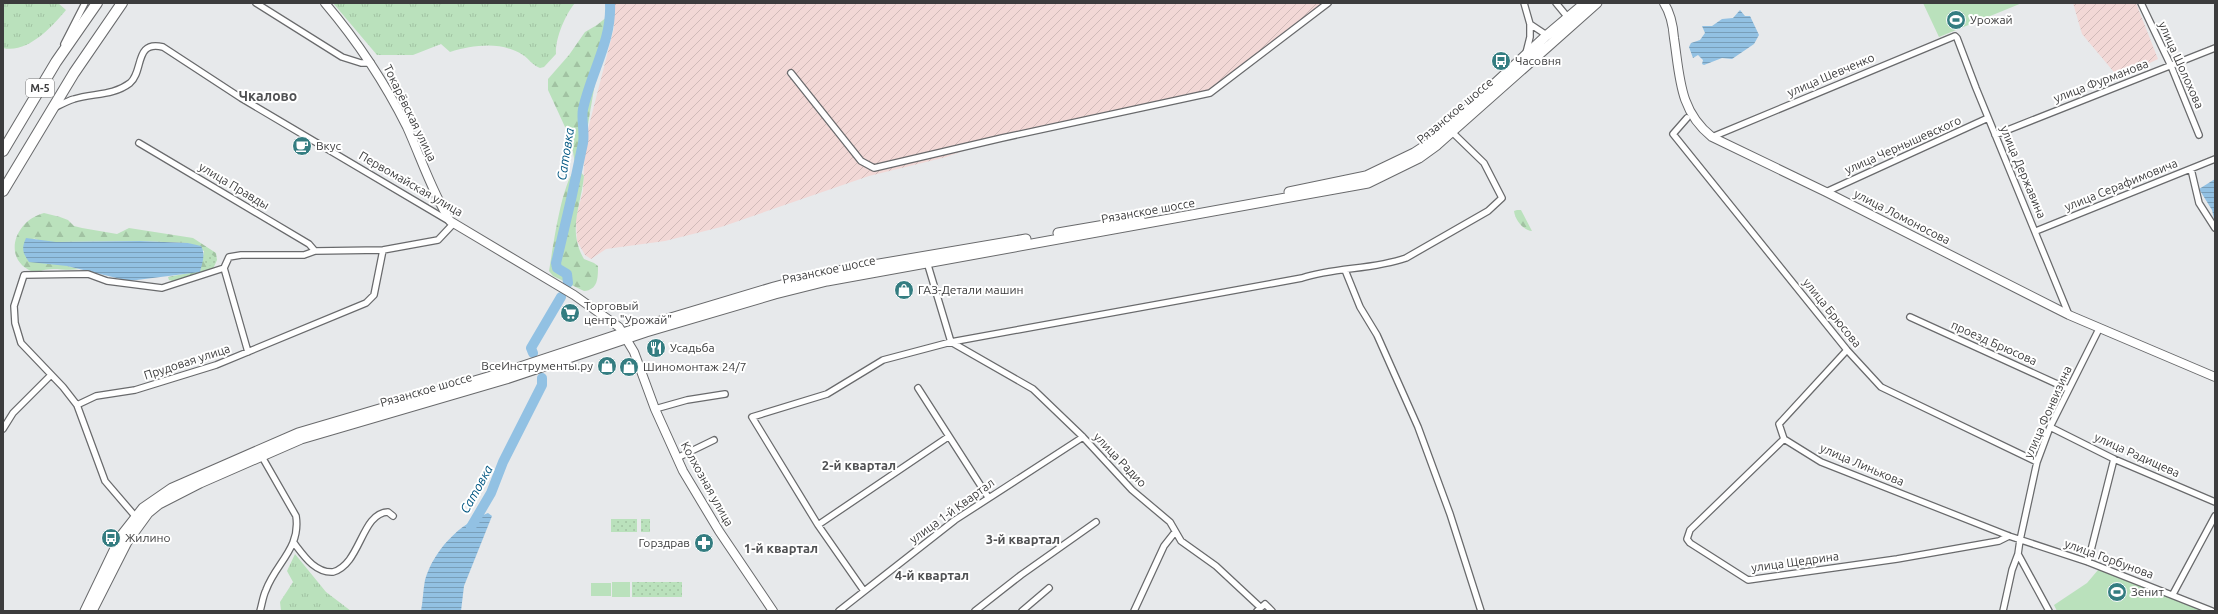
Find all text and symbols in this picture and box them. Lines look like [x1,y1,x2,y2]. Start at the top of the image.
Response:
sports icon: Урожай [1945,9,1967,31]
place label: Урожай [1970,13,2013,26]
street label: улица Шолохова [2156,19,2206,110]
bus stop icon: Часовня [1490,50,1512,72]
street label: улица Шевченко [1785,50,1876,99]
place label: Часовня [1515,54,1561,67]
street label: улица Фурманова [2052,56,2150,105]
street label: Токарёвская улица [381,62,439,163]
street label: Рязанское шоссе [1414,75,1495,146]
road number: М-5 [26,79,54,97]
district label: Чкалово [239,88,297,104]
street label: улица Чернышевского [1843,113,1963,176]
street label: улица Державина [1998,124,2049,220]
water label: Сатовка [554,127,576,181]
cafe icon: Вкус [291,135,313,157]
place label: Вкус [316,139,342,152]
street label: Первомайская улица [357,149,465,219]
street label: улица Серафимовича [2062,156,2179,213]
street label: улица Правды [197,159,272,212]
street label: улица Ломоносова [1852,187,1952,246]
street label: Рязанское шоссе [1100,196,1196,225]
street label: Рязанское шоссе [781,253,877,286]
street label: улица Брюсова [1801,276,1864,350]
shop icon: ГАЗ-Детали машин [893,279,915,301]
place label: ГАЗ-Детали машин [918,283,1024,296]
place label: Торговый центр "Урожай" [584,299,672,326]
supermarket icon: Торговый центр "Урожай" [559,302,581,324]
street label: проезд Брюсова [1949,318,2039,367]
restaurant icon: Усадьба [645,337,667,359]
street label: Прудовая улица [142,341,232,382]
place label: Усадьба [670,341,715,354]
shop icon: ВсеИнструменты.ру [596,355,618,377]
shop icon: Шиномонтаж 24/7 [618,356,640,378]
place label: ВсеИнструменты.ру [481,359,593,372]
place label: Шиномонтаж 24/7 [643,360,746,373]
street label: улица Фонвизина [2021,364,2074,460]
street label: Рязанское шоссе [378,370,473,409]
street label: улица Радио [1091,430,1149,489]
street label: улица Радищева [2092,430,2182,479]
street label: Колхозная улица [679,439,736,528]
street label: улица Линькова [1818,441,1906,488]
district label: 2-й квартал [822,458,896,472]
water label: Сатовка [457,462,495,516]
street label: улица 1-й Квартал [907,476,997,546]
bus stop icon: Жилино [100,527,122,549]
place label: Жилино [125,531,171,544]
pharmacy icon: Горздрав [693,532,715,554]
district label: 3-й квартал [986,532,1060,546]
place label: Горздрав [639,536,690,549]
street label: улица Горбунова [2063,536,2156,581]
district label: 1-й квартал [744,541,818,555]
street label: улица Щедрина [1750,549,1840,574]
district label: 4-й квартал [895,568,969,582]
sports icon: Зенит [2106,581,2128,603]
place label: Зенит [2131,585,2164,598]

